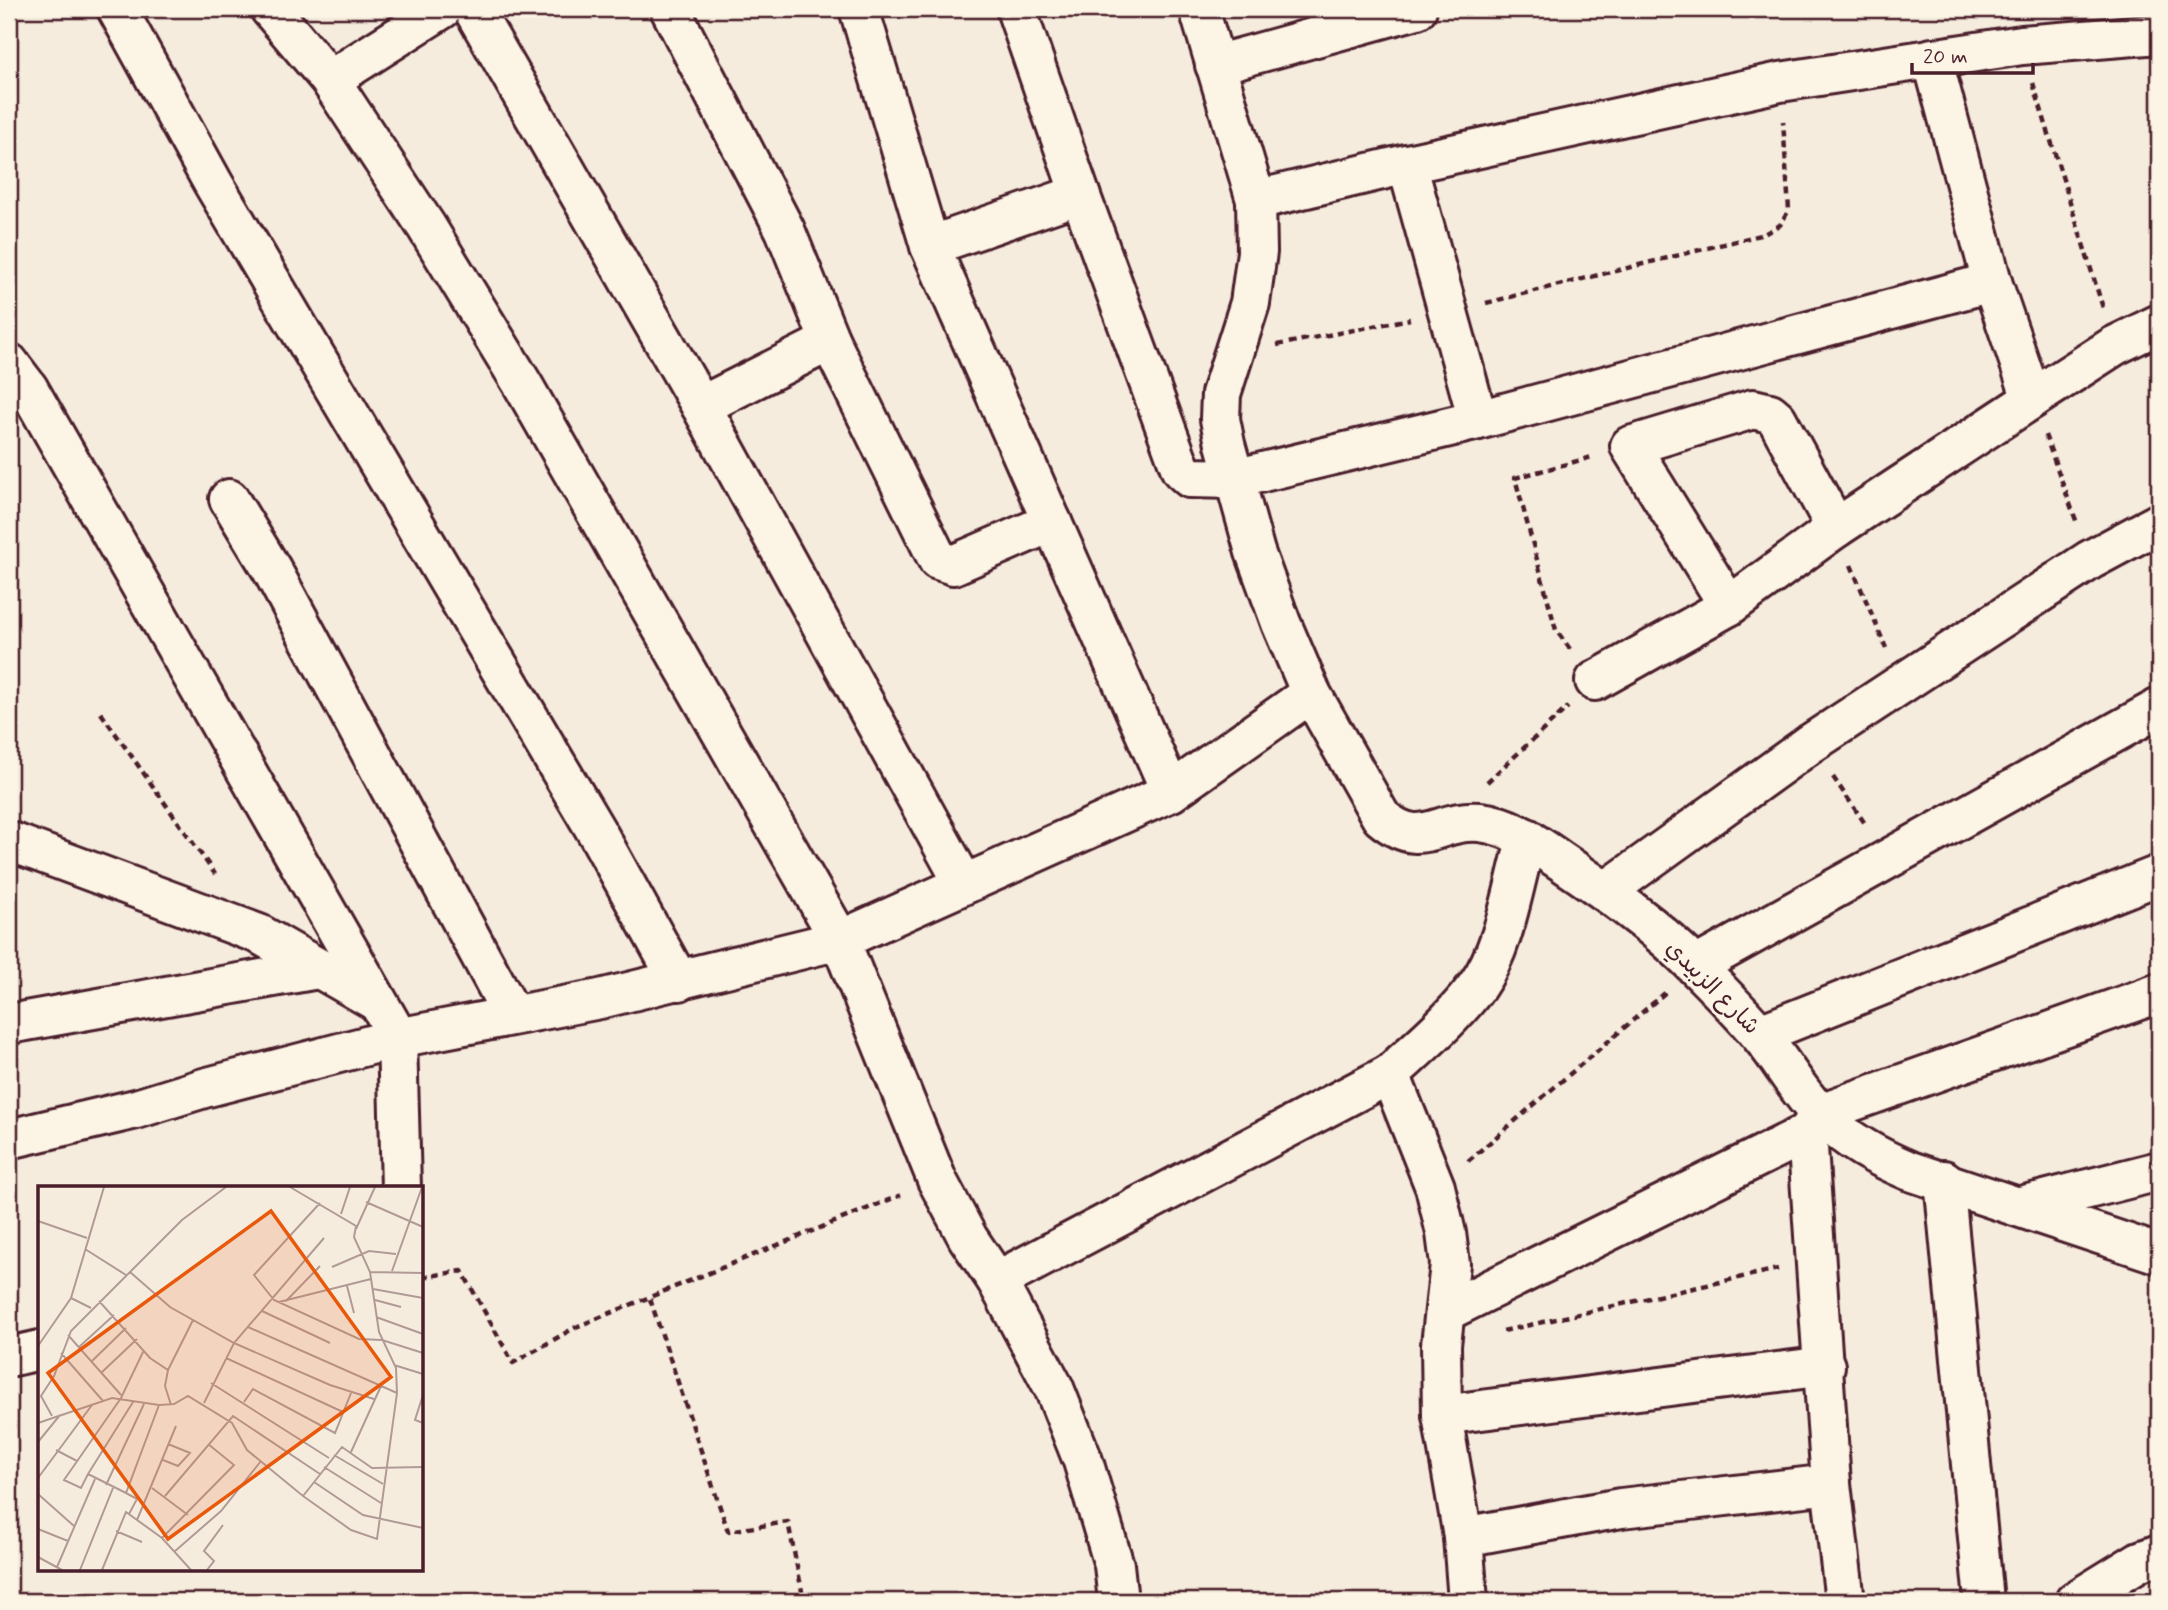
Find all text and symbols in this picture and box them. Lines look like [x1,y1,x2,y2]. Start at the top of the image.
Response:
scale bar [1912,32,2033,76]
text: 20 m [1923,43,1968,71]
street label: شارع الزبيدي [1658,934,1766,1042]
inset map [38,1186,424,1572]

